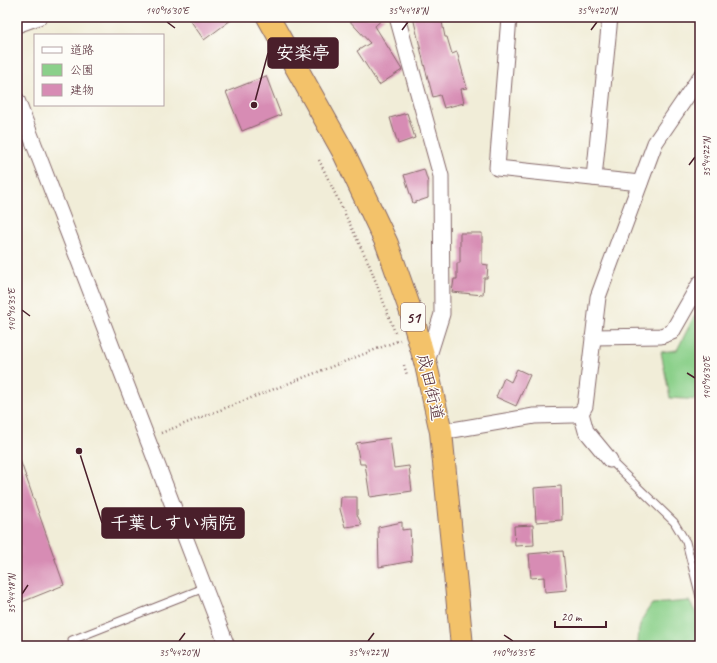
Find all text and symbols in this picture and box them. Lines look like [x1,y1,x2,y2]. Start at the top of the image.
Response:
text: 140°16'30"E [145,4,190,17]
text: 35°44'18"N [388,4,430,17]
text: 35°44'20"N [577,4,619,17]
legend [34,34,164,106]
callout: 安楽亭 [268,38,338,68]
text: 道路 [70,42,94,58]
text: 安楽亭 [276,42,330,64]
text: 公園 [70,62,94,78]
text: 建物 [70,82,94,98]
text: 35°44'22"N [700,135,713,177]
text: 140°16'35"E [5,287,18,332]
road number: 51 [401,303,425,331]
street label: 成田街道 [413,352,448,423]
text: 140°16'30"E [700,355,713,400]
callout: 千葉しすい病院 [102,508,244,538]
text: 千葉しすい病院 [110,512,236,534]
text: 35°44'18"N [5,572,18,614]
scale bar [555,603,606,629]
text: 20 m [561,609,583,625]
text: 35°44'20"N [159,646,201,659]
text: 35°44'22"N [348,646,390,659]
text: 140°16'35"E [491,646,536,659]

